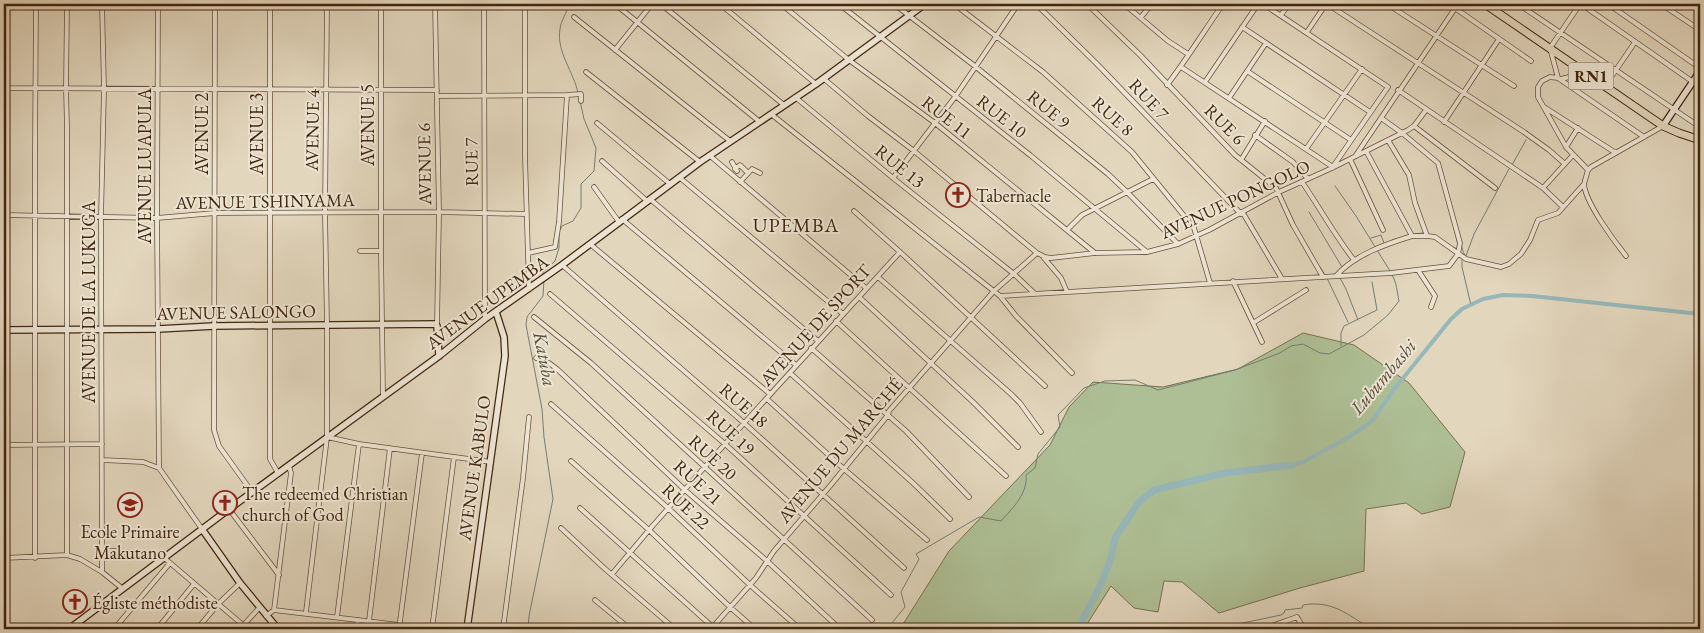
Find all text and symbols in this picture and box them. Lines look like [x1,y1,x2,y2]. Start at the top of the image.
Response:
road number: RN1 [1568,62,1614,90]
street label: RUE 7 [1124,73,1174,125]
street label: AVENUE 5 [356,84,379,167]
street label: RUE 9 [1023,85,1075,133]
street label: AVENUE LUAPULA [133,88,156,245]
street label: AVENUE 4 [300,88,324,172]
street label: RUE 10 [972,89,1032,143]
street label: RUE 11 [917,90,977,144]
street label: RUE 8 [1087,91,1139,141]
street label: AVENUE 2 [190,93,213,176]
street label: AVENUE 3 [245,93,268,176]
street label: RUE 6 [1200,99,1251,150]
street label: AVENUE 6 [412,122,436,206]
street label: RUE 7 [459,137,483,186]
street label: RUE 13 [871,139,929,193]
street label: AVENUE PONGOLO [1156,154,1314,244]
church icon: Tabernacle [945,182,971,208]
place label: Tabernacle [976,184,1051,207]
street label: AVENUE TSHINYAMA [174,188,355,214]
street label: AVENUE DE LA LUKUGA [77,200,100,404]
district label: UPEMBA [753,212,839,238]
street label: AVENUE UPEMBA [420,249,553,355]
street label: AVENUE DE SPORT [754,259,876,391]
street label: AVENUE SALONGO [155,299,316,325]
water label: Katuba [527,329,563,388]
water label: Lubumbashi [1344,333,1423,420]
street label: AVENUE DU MARCHÉ [772,373,908,528]
street label: RUE 18 [715,378,773,432]
street label: AVENUE KABULO [452,394,496,543]
street label: RUE 19 [702,404,760,460]
street label: RUE 20 [684,429,742,485]
street label: RUE 21 [669,454,727,510]
street label: RUE 22 [657,478,715,534]
place label: The redeemed Christian church of God [242,482,409,526]
church icon: The redeemed Christian church of God [212,490,238,516]
school or university icon: Ecole Primaire Makutano [117,492,143,518]
place label: Ecole Primaire Makutano [80,520,180,564]
church icon: Égliste méthodiste [62,589,88,615]
place label: Égliste méthodiste [92,591,218,614]

